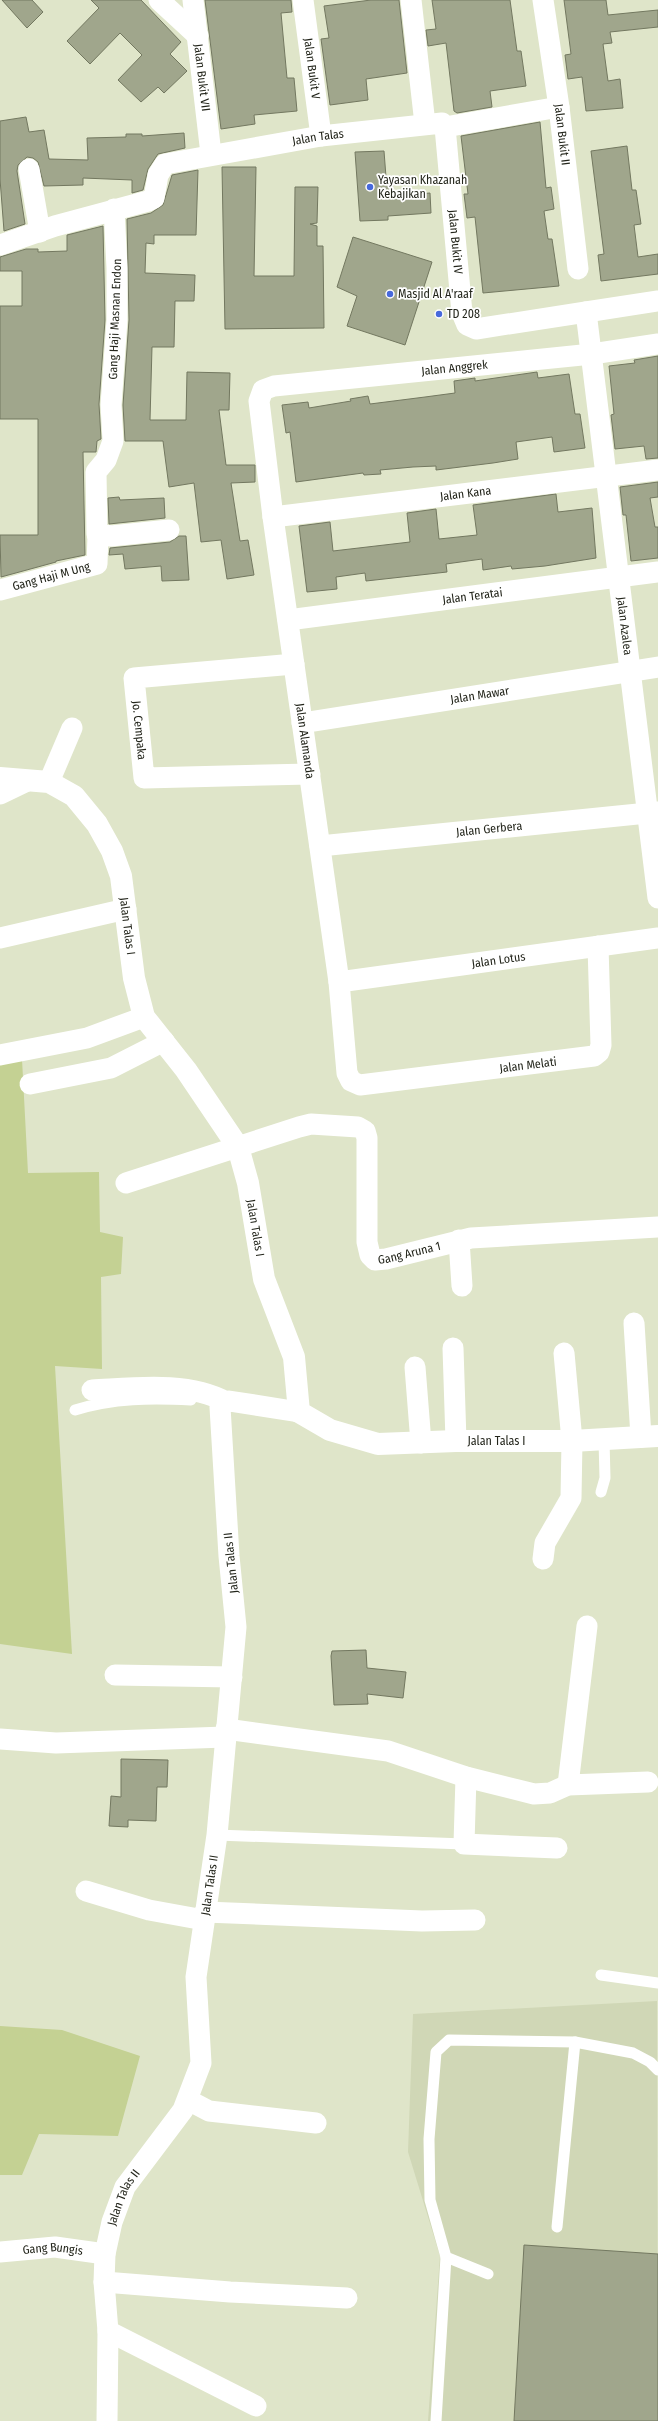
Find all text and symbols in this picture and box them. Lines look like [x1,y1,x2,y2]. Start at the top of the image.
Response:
street label: Jalan Bukit V [301,37,323,101]
street label: Jalan Bukit VII [191,43,213,112]
street label: Jalan Bukit II [552,103,573,166]
street label: Jalan Talas [291,127,345,148]
place label: Yayasan Khazanah Kebajikan [378,173,467,201]
marker: Yayasan Khazanah Kebajikan [365,182,375,192]
street label: Jalan Bukit IV [446,209,465,275]
street label: Gang Haji Masnan Endon [106,258,124,380]
place label: Masjid Al A'raaf [398,287,474,301]
marker: Masjid Al A'raaf [385,289,395,299]
place label: TD 208 [447,307,480,321]
marker: TD 208 [434,309,444,319]
street label: Jalan Anggrek [421,357,489,378]
street label: Jalan Kana [439,483,492,504]
street label: Gang Haji M Ung [11,559,92,593]
street label: Jalan Teratai [442,585,503,607]
street label: Jalan Azalea [614,596,635,656]
street label: Jalan Mawar [449,683,511,707]
street label: Jo. Cempaka [129,700,149,760]
street label: Jalan Alamanda [293,702,317,780]
street label: Jalan Gerbera [455,819,523,839]
street label: Jalan Talas I [117,896,138,956]
street label: Jalan Lotus [471,949,526,971]
street label: Jalan Melati [499,1055,557,1075]
street label: Jalan Talas I [244,1198,267,1258]
street label: Gang Aruna 1 [377,1239,442,1267]
street label: Jalan Talas I [468,1434,525,1448]
street label: Jalan Talas II [221,1532,241,1594]
street label: Jalan Talas II [198,1854,221,1916]
street label: Jalan Talas II [104,2167,143,2227]
street label: Gang Bungis [22,2240,84,2258]

